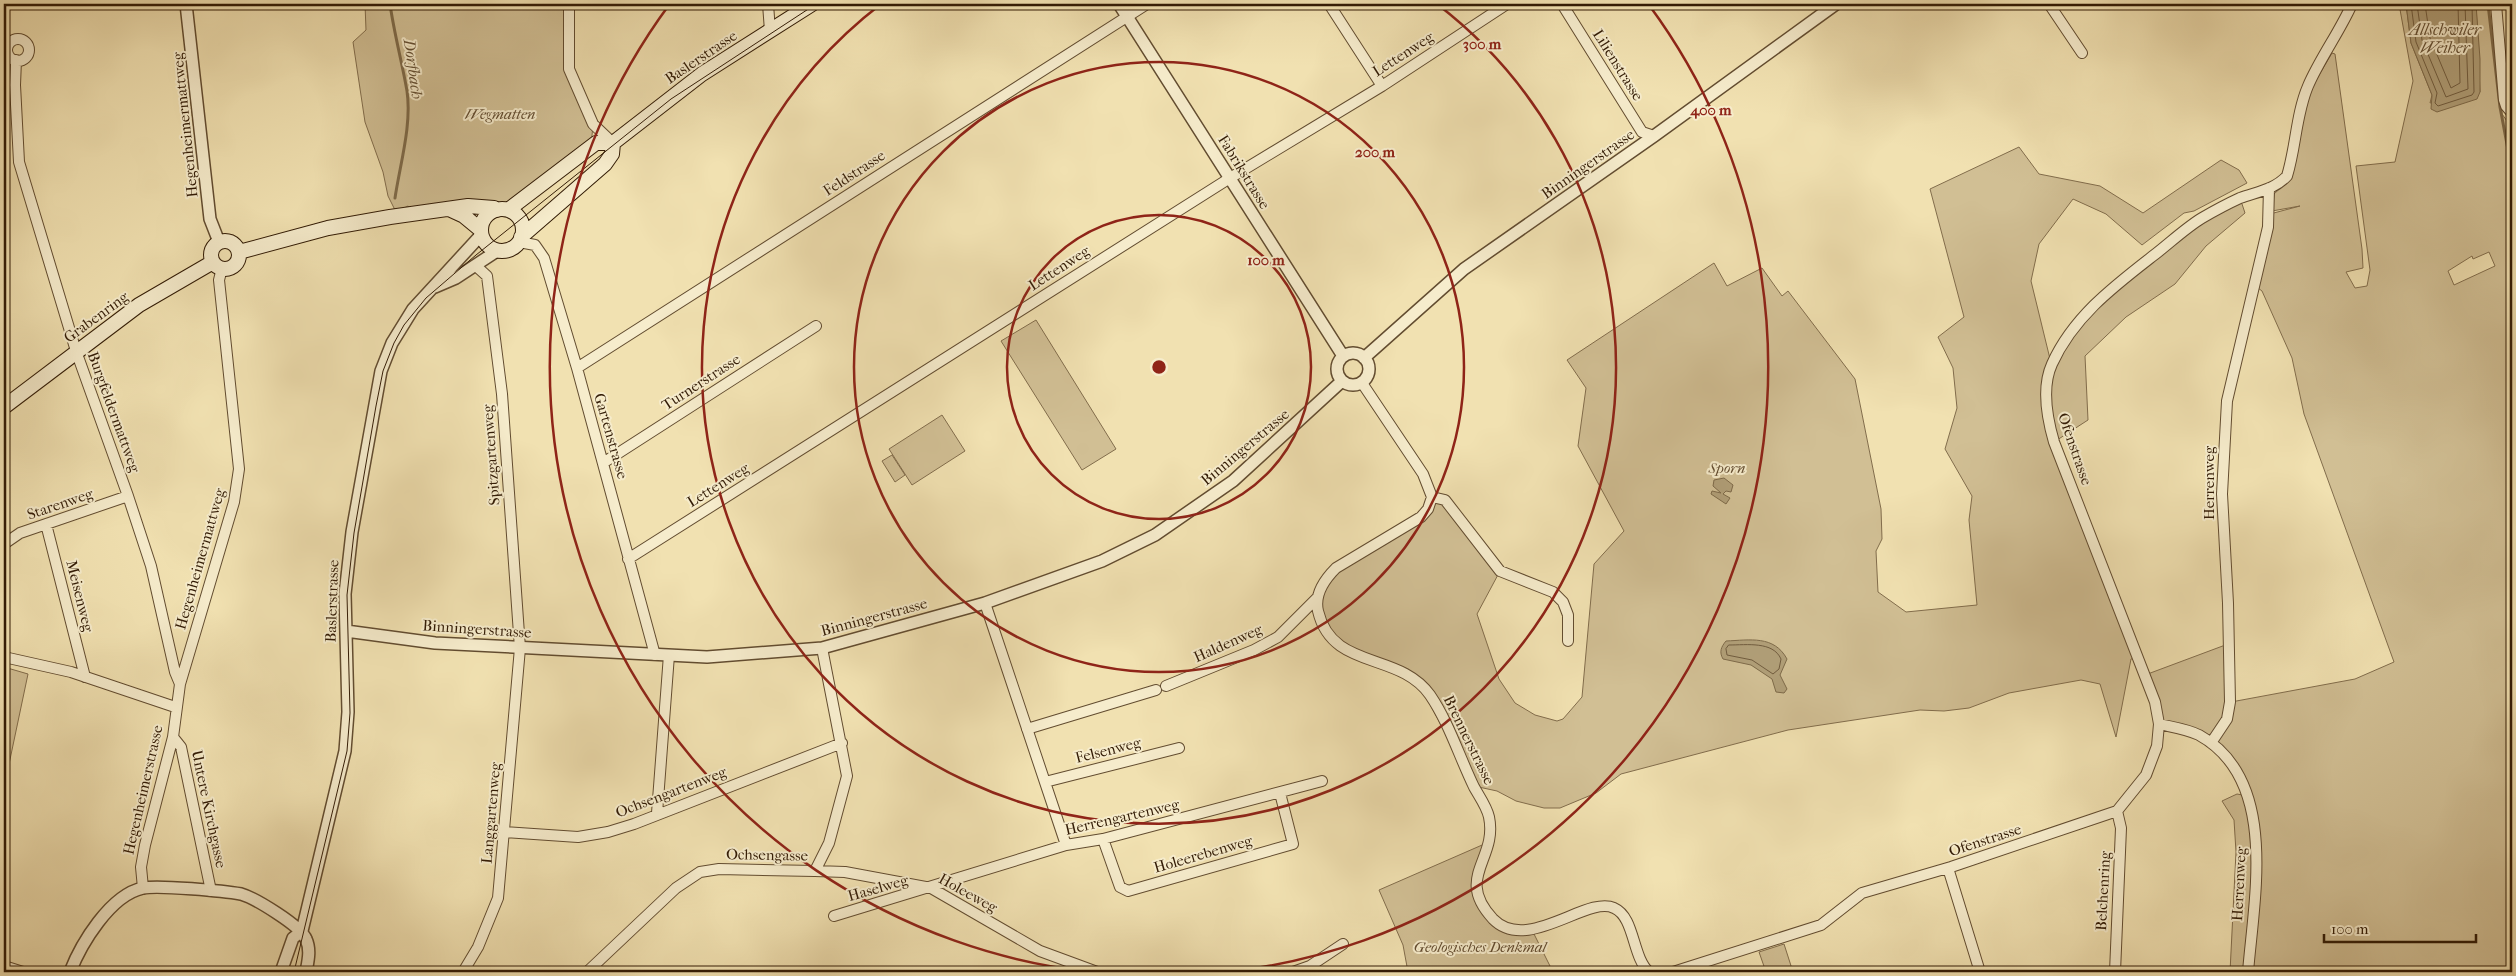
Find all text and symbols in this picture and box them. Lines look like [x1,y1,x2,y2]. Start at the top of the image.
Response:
water label: Allschwiler Weiher [2407,20,2483,57]
street label: Baslerstrasse [662,26,741,88]
street label: Lilienstrasse [1589,26,1647,105]
street label: Lettenweg [1369,27,1438,80]
text: 300 m [1463,35,1502,53]
water label: Dorfbach [400,37,427,100]
street label: Hegenheimermattweg [168,50,202,199]
text: 400 m [1689,101,1732,119]
park label: Wegmatten [465,105,535,123]
street label: Binningerstrasse [1538,125,1638,203]
street label: Fabrikstrasse [1214,132,1274,213]
text: 200 m [1355,143,1395,161]
street label: Feldstrasse [820,146,889,200]
street label: Lettenweg [1025,241,1094,294]
text: 100 m [1247,251,1285,269]
street label: Grabenring [60,287,133,346]
street label: Burgfeldermattweg [84,349,145,476]
street label: Turnerstrasse [658,350,744,414]
centre of rings [1150,358,1168,376]
street label: Gartenstrasse [590,391,632,481]
street label: Spitzgartenweg [478,403,504,506]
street label: Binningerstrasse [1197,405,1293,489]
street label: Ofenstrasse [2054,410,2096,488]
street label: Herrenweg [2200,445,2218,520]
street label: Lettenweg [684,458,753,511]
park label: Sporn [1708,459,1745,477]
street label: Starenweg [25,484,96,524]
street label: Hegenheimermattweg [171,485,229,632]
street label: Meisenweg [62,558,98,635]
street label: Baslerstrasse [322,559,342,643]
street label: Binningerstrasse [819,594,930,640]
street label: Binningerstrasse [422,616,533,642]
street label: Haldenweg [1191,620,1266,666]
street label: Brennerstrasse [1440,692,1499,788]
street label: Hegenheimerstrasse [119,723,167,857]
street label: Felsenweg [1073,733,1144,767]
street label: Untere Kirchgasse [188,748,230,870]
street label: Langgartenweg [478,761,504,864]
street label: Ochsengartenweg [613,762,730,821]
street label: Herrengartenweg [1063,795,1182,839]
street label: Ofenstrasse [1946,820,2024,860]
street label: Holeerebenweg [1152,831,1255,877]
street label: Ochsengasse [726,845,809,865]
street label: Herrenweg [2228,846,2250,921]
street label: Belchenring [2092,850,2114,931]
street label: Holeeweg [936,870,1001,917]
street label: Haselweg [846,871,911,905]
scale bar [2324,911,2476,943]
text: 100 m [2331,920,2369,938]
park label: Geologisches Denkmal [1414,938,1549,956]

